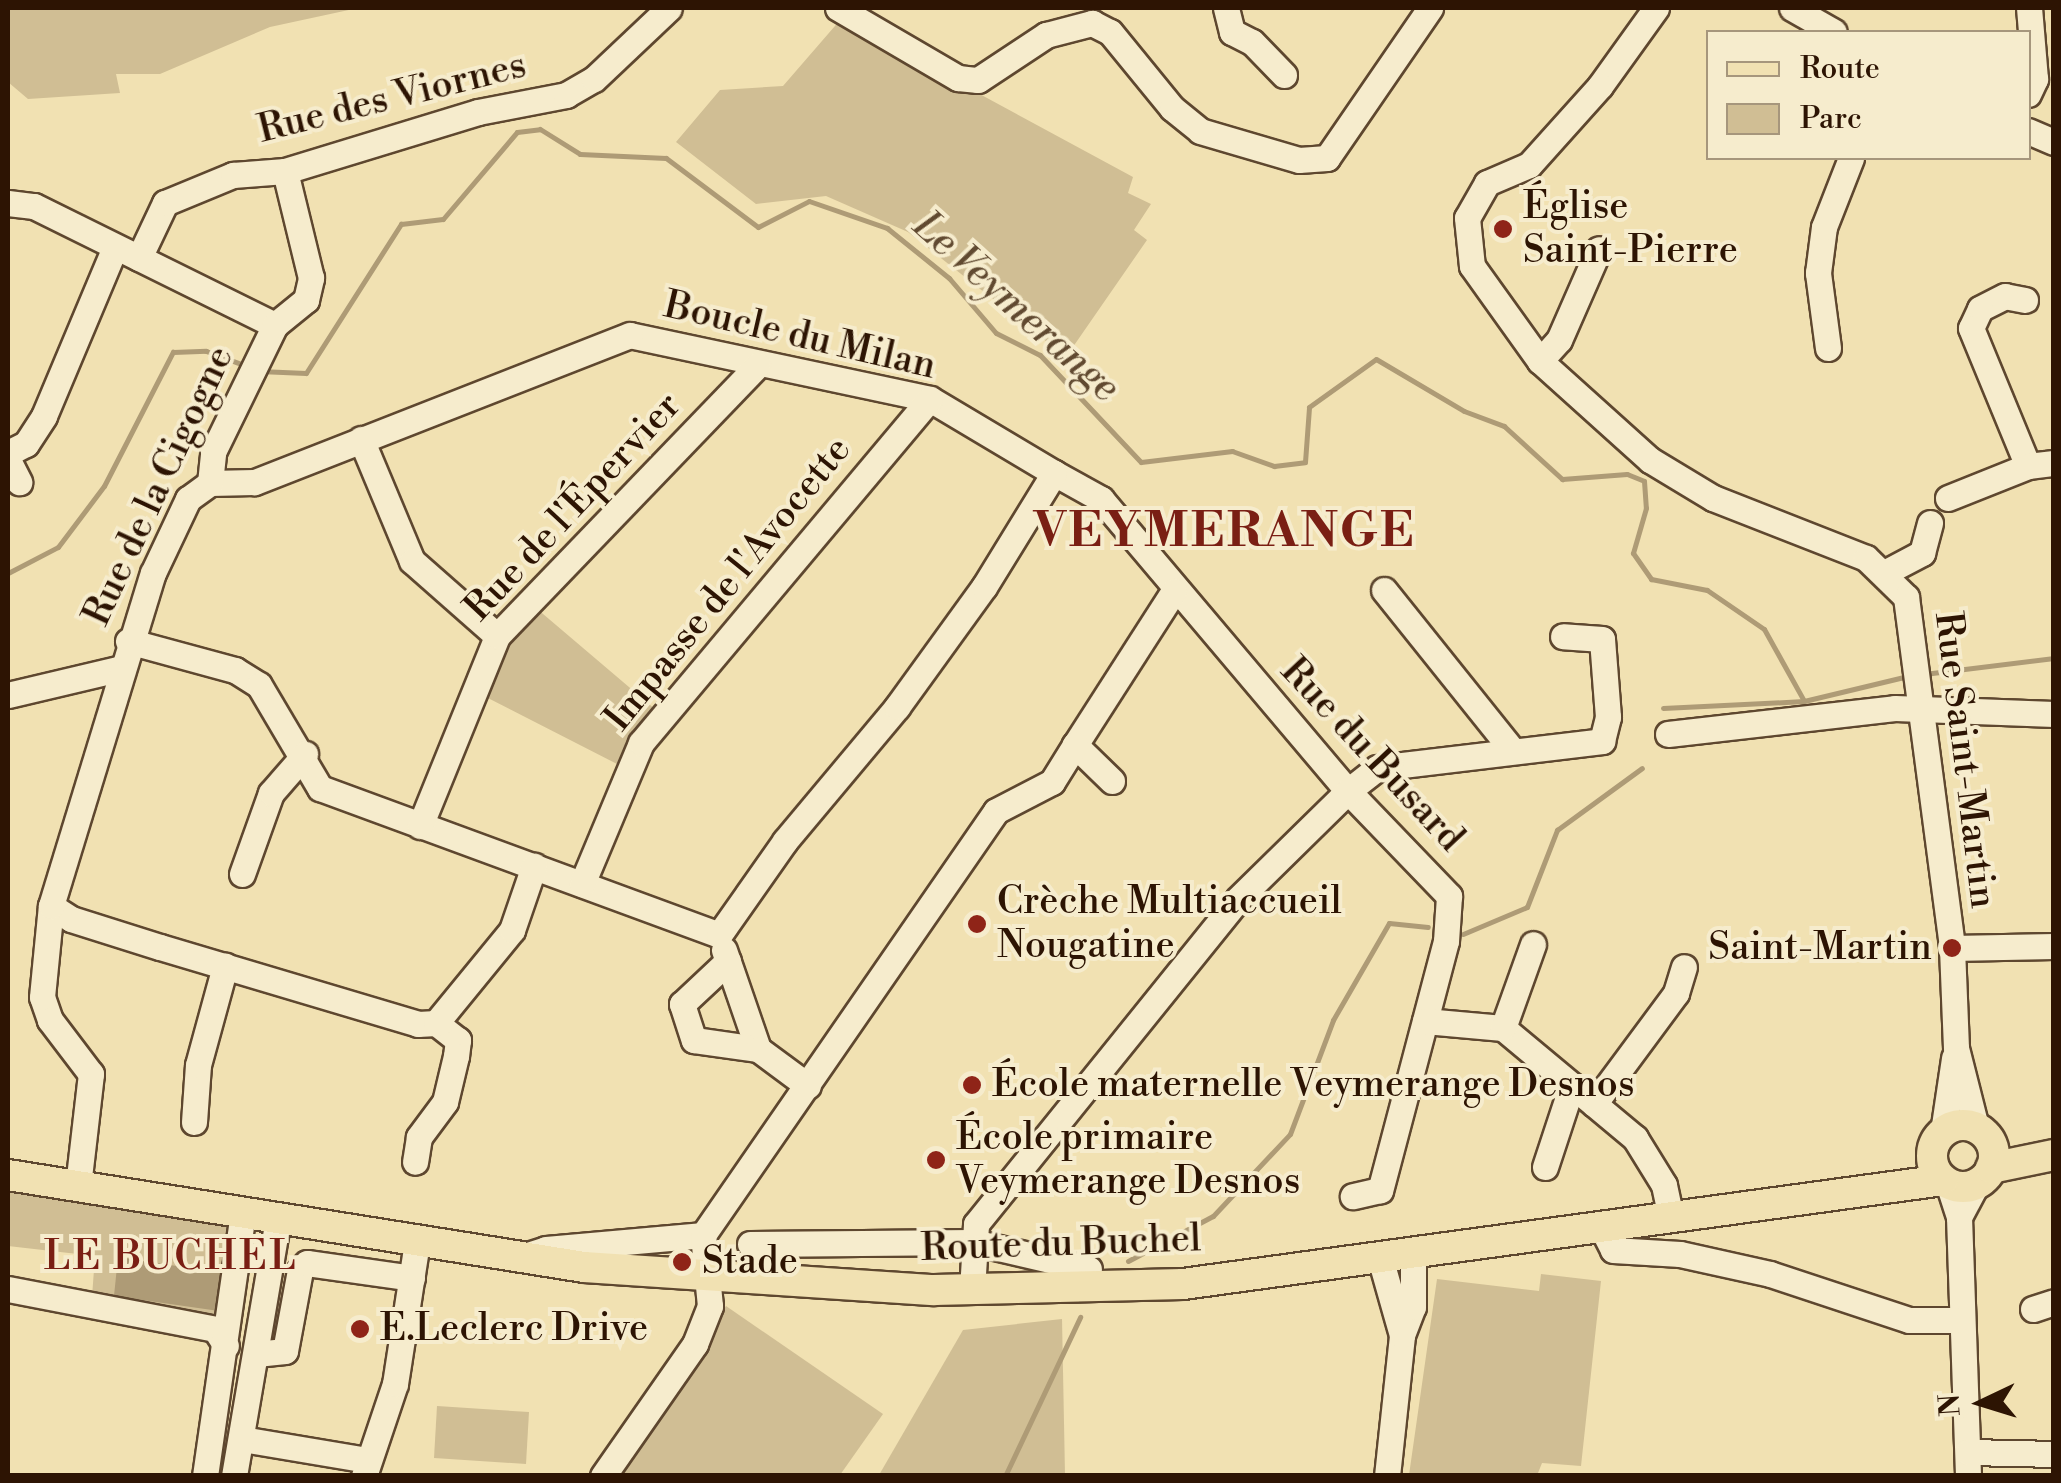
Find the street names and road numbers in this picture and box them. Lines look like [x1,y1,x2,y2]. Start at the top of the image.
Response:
street label: Rue des Viornes [253,43,531,153]
street label: Boucle du Milan [660,283,940,389]
street label: Rue de la Cigogne [74,339,244,633]
street label: Rue de l'Épervier [455,383,691,631]
street label: Impasse de l'Avocette [595,428,861,740]
street label: Rue Saint-Martin [1924,609,2006,911]
street label: Rue du Busard [1271,649,1473,861]
street label: Route du Buchel [920,1216,1202,1272]

